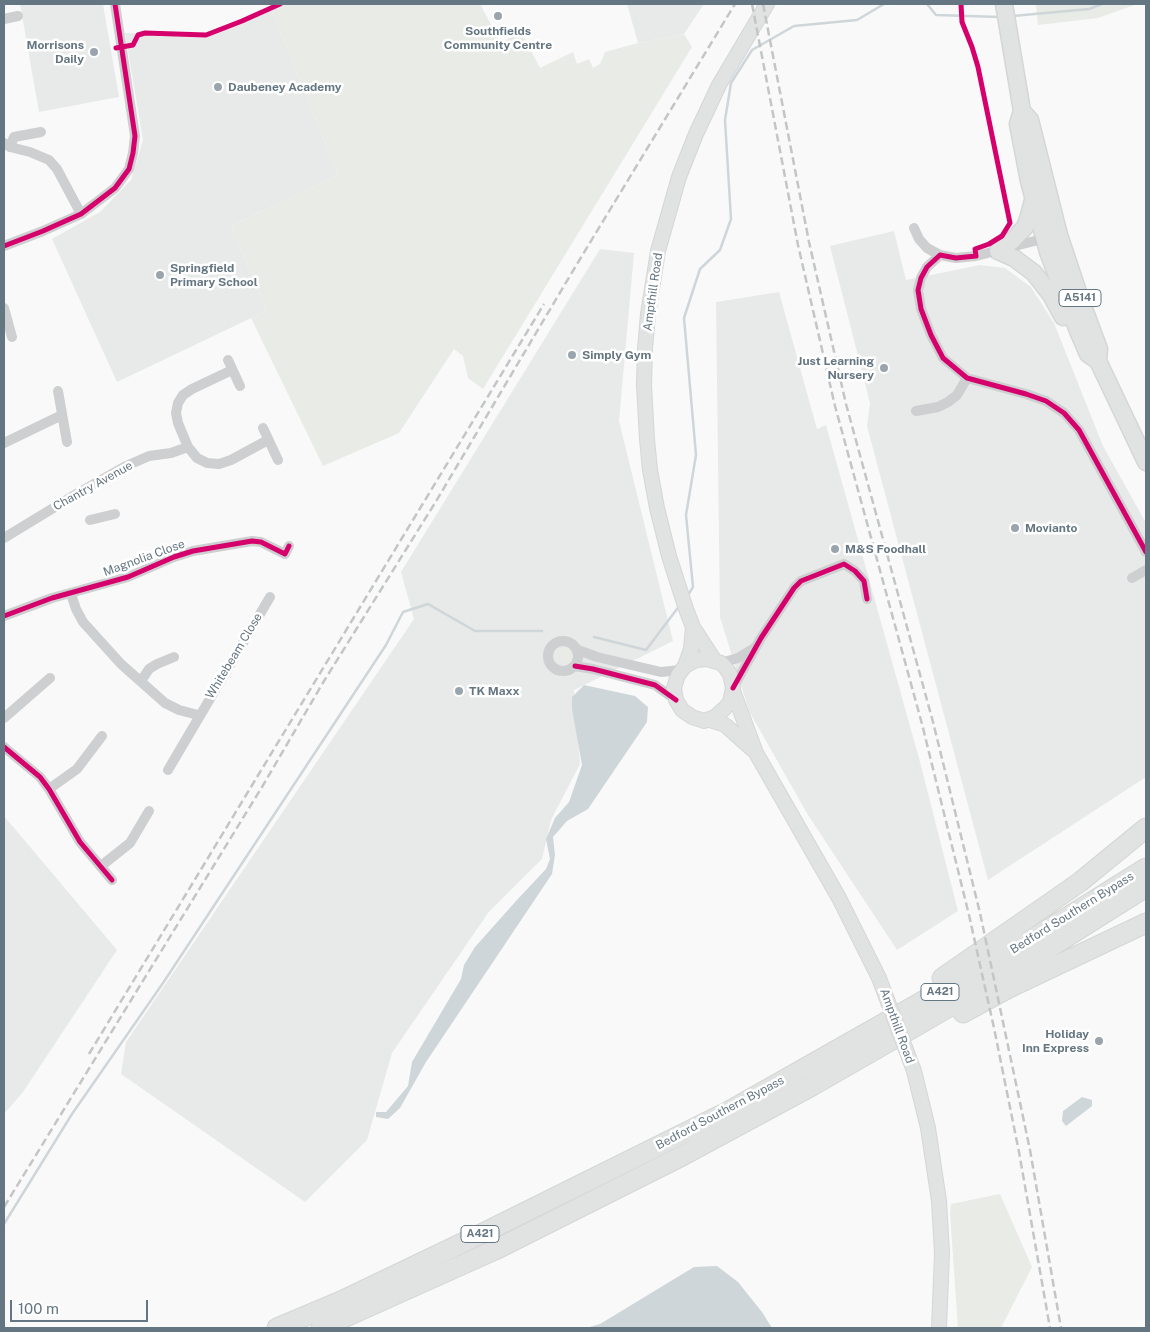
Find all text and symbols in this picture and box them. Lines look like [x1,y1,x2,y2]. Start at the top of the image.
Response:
marker: Southfields Community Centre [492,10,504,22]
place label: Southfields Community Centre [444,24,552,52]
place label: Morrisons Daily [27,38,84,66]
marker: Morrisons Daily [88,46,100,58]
place label: Daubeney Academy [228,80,342,94]
marker: Daubeney Academy [212,81,224,93]
street label: Ampthill Road [640,252,666,332]
place label: Springfield Primary School [170,261,258,289]
marker: Springfield Primary School [154,269,166,281]
road number: A5141 [1059,290,1101,306]
place label: Simply Gym [582,348,651,362]
marker: Simply Gym [566,349,578,361]
place label: Just Learning Nursery [798,354,874,382]
marker: Just Learning Nursery [878,362,890,374]
street label: Chantry Avenue [51,458,135,514]
place label: Movianto [1025,521,1077,535]
marker: Movianto [1009,522,1021,534]
street label: Magnolia Close [101,537,187,579]
place label: M&S Foodhall [845,542,926,556]
marker: M&S Foodhall [829,543,841,555]
street label: Whitebeam Close [203,610,265,702]
place label: TK Maxx [469,684,519,698]
marker: TK Maxx [453,685,465,697]
street label: Bedford Southern Bypass [1008,869,1136,957]
road number: A421 [921,984,959,1000]
street label: Ampthill Road [877,986,917,1066]
place label: Holiday Inn Express [1022,1027,1089,1055]
marker: Holiday Inn Express [1093,1035,1105,1047]
street label: Bedford Southern Bypass [653,1073,787,1153]
road number: A421 [461,1226,499,1242]
scale bar [12,1290,150,1322]
text: 100 m [18,1300,59,1317]

